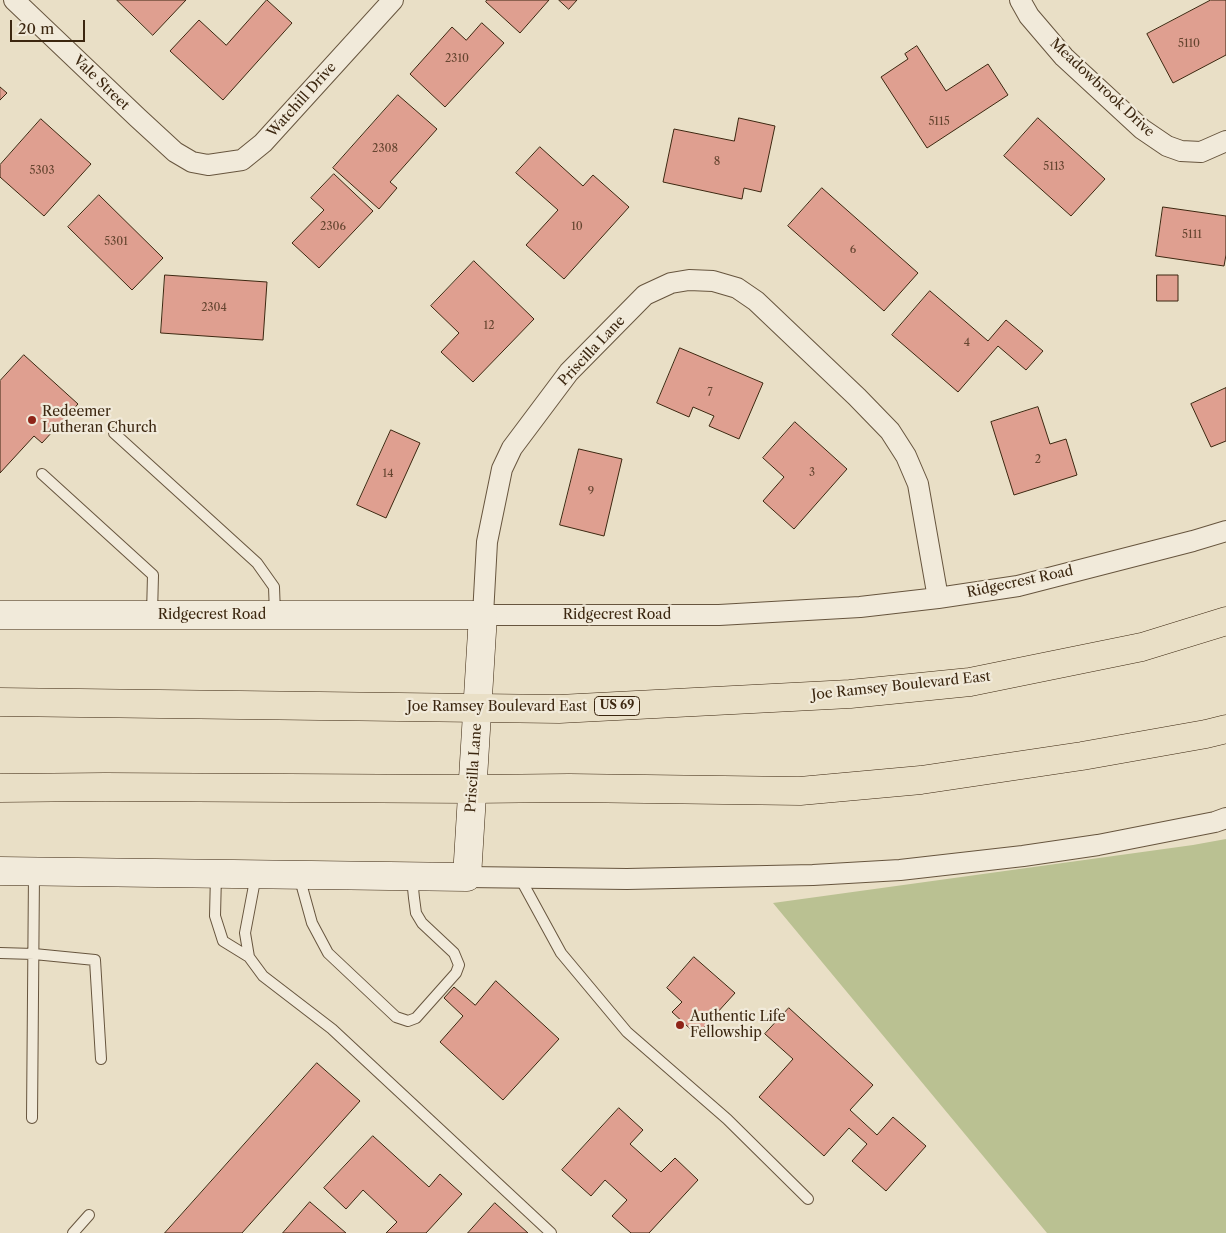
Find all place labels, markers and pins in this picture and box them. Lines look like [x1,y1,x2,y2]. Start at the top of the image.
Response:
place label: Redeemer Lutheran Church [42,404,157,437]
marker: Redeemer Lutheran Church [26,414,38,426]
place label: Authentic Life Fellowship [690,1009,786,1042]
marker: Authentic Life Fellowship [674,1019,686,1031]

